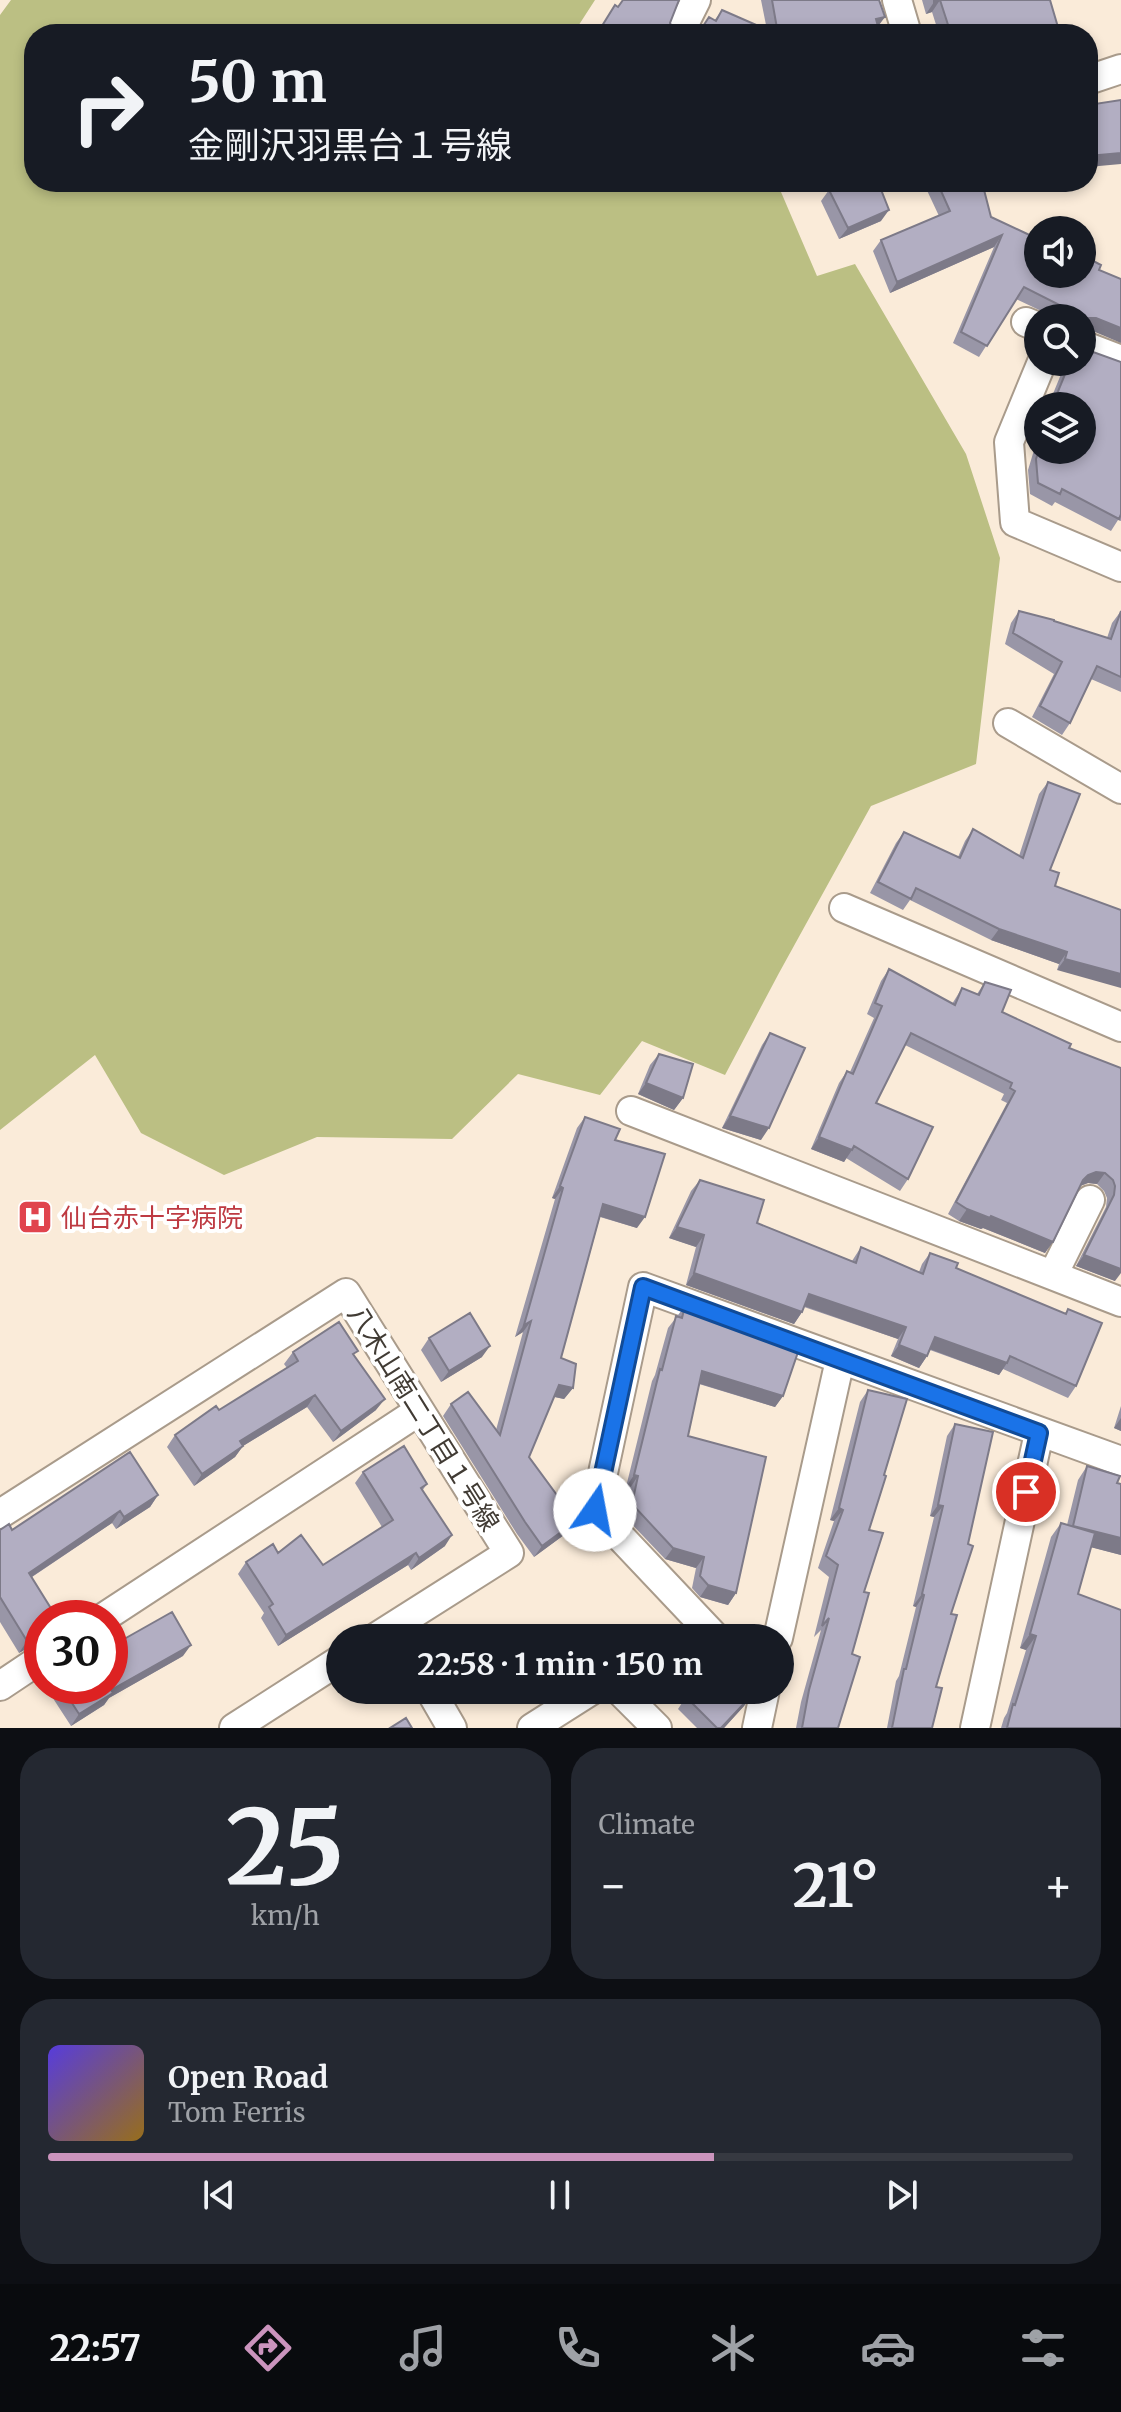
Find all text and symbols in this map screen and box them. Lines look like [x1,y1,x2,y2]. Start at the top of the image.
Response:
text: 50 m [188,47,327,117]
icon: right [56,56,160,160]
text: 金剛沢羽黒台１号線 [188,123,512,168]
map controls [1024,216,1096,464]
button: sound [1024,216,1096,288]
button: search [1024,304,1096,376]
button: layers [1024,392,1096,464]
hospital icon: 仙台赤十字病院 [16,1198,54,1236]
place label: 仙台赤十字病院 [61,1201,243,1234]
street label: 八木山南二丁目１号線 [341,1299,507,1537]
pin [992,1458,1060,1526]
position arrow [553,1468,637,1552]
icon: arrive [1004,1470,1048,1514]
speed limit sign: 30 [24,1600,128,1704]
text: 22:58 · 1 min · 150 m [417,1645,703,1683]
text: 25 [226,1782,345,1912]
text: Climate [599,1808,695,1841]
text: 21° [792,1848,879,1923]
text: − [599,1858,628,1913]
text: + [1044,1858,1073,1913]
text: km/h [251,1899,320,1932]
text: Open Road [168,2058,328,2096]
text: Tom Ferris [168,2096,306,2129]
icon: previous [197,2173,241,2217]
icon: pause [538,2173,582,2217]
icon: next [880,2173,924,2217]
icon: directions [240,2320,296,2376]
icon: music [395,2320,451,2376]
icon: phone [550,2320,606,2376]
icon: climate [705,2320,761,2376]
icon: car [860,2320,916,2376]
icon: filters [1015,2320,1071,2376]
text: 22:57 [50,2326,141,2371]

